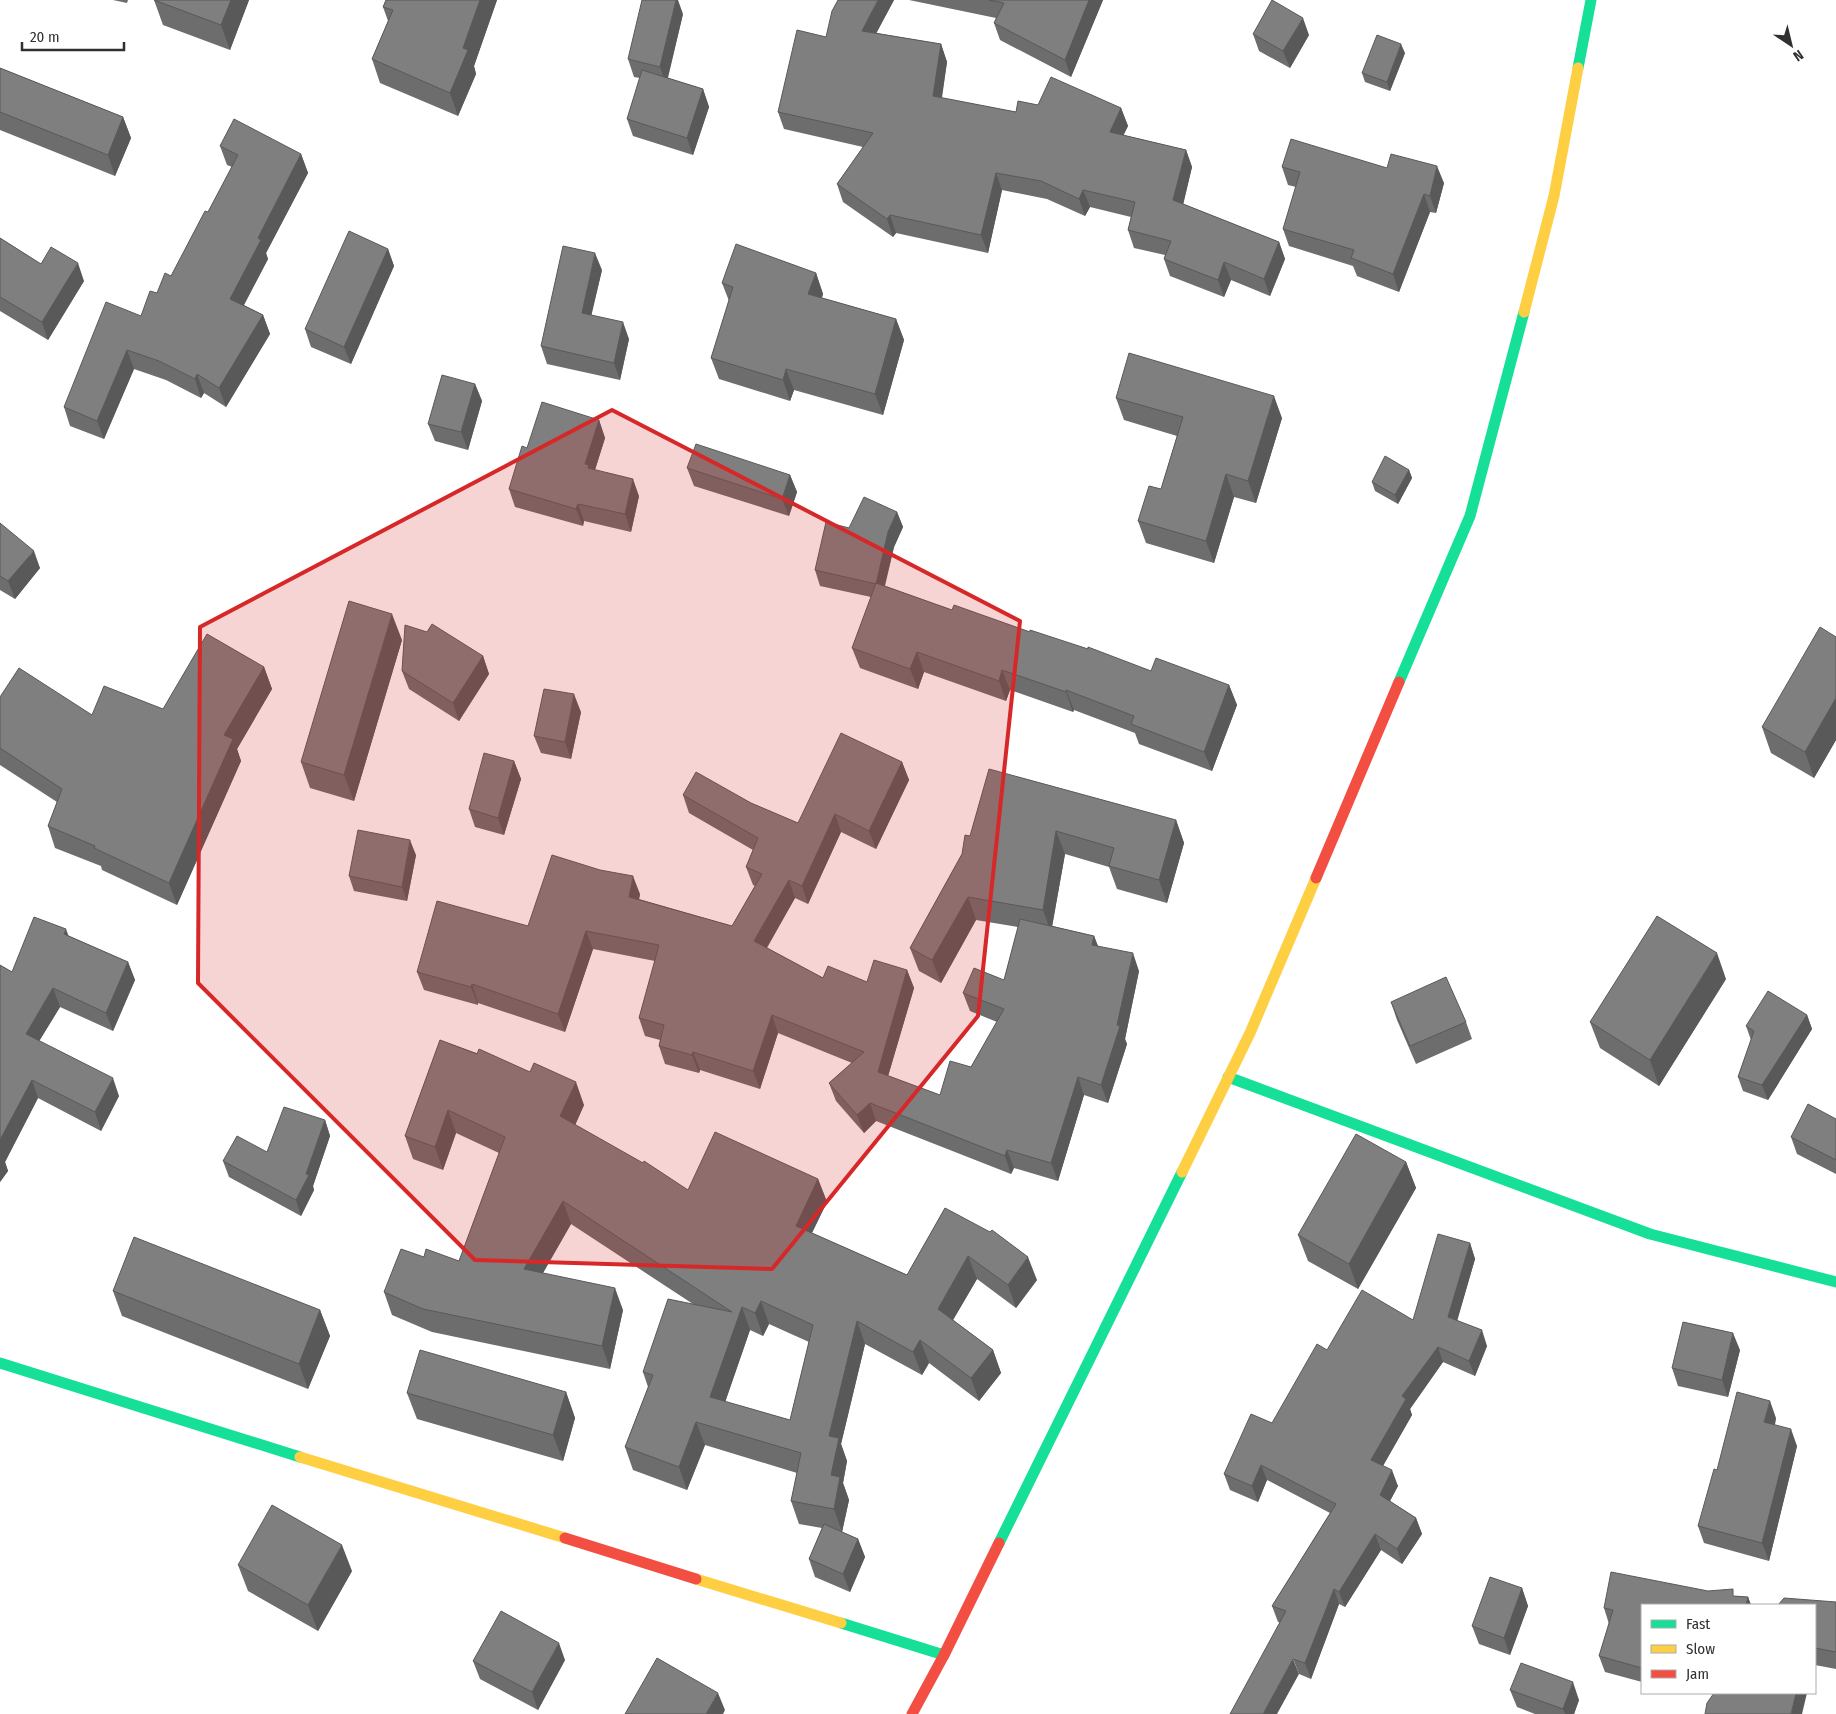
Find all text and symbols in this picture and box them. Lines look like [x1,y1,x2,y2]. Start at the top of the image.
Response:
scale bar [22,20,125,52]
north arrow [1766,20,1816,70]
text: 20 m [30,28,60,46]
text: N [1790,46,1806,65]
legend [1641,1604,1816,1694]
text: Fast [1686,1615,1710,1633]
text: Slow [1686,1640,1715,1658]
text: Jam [1686,1665,1709,1683]

